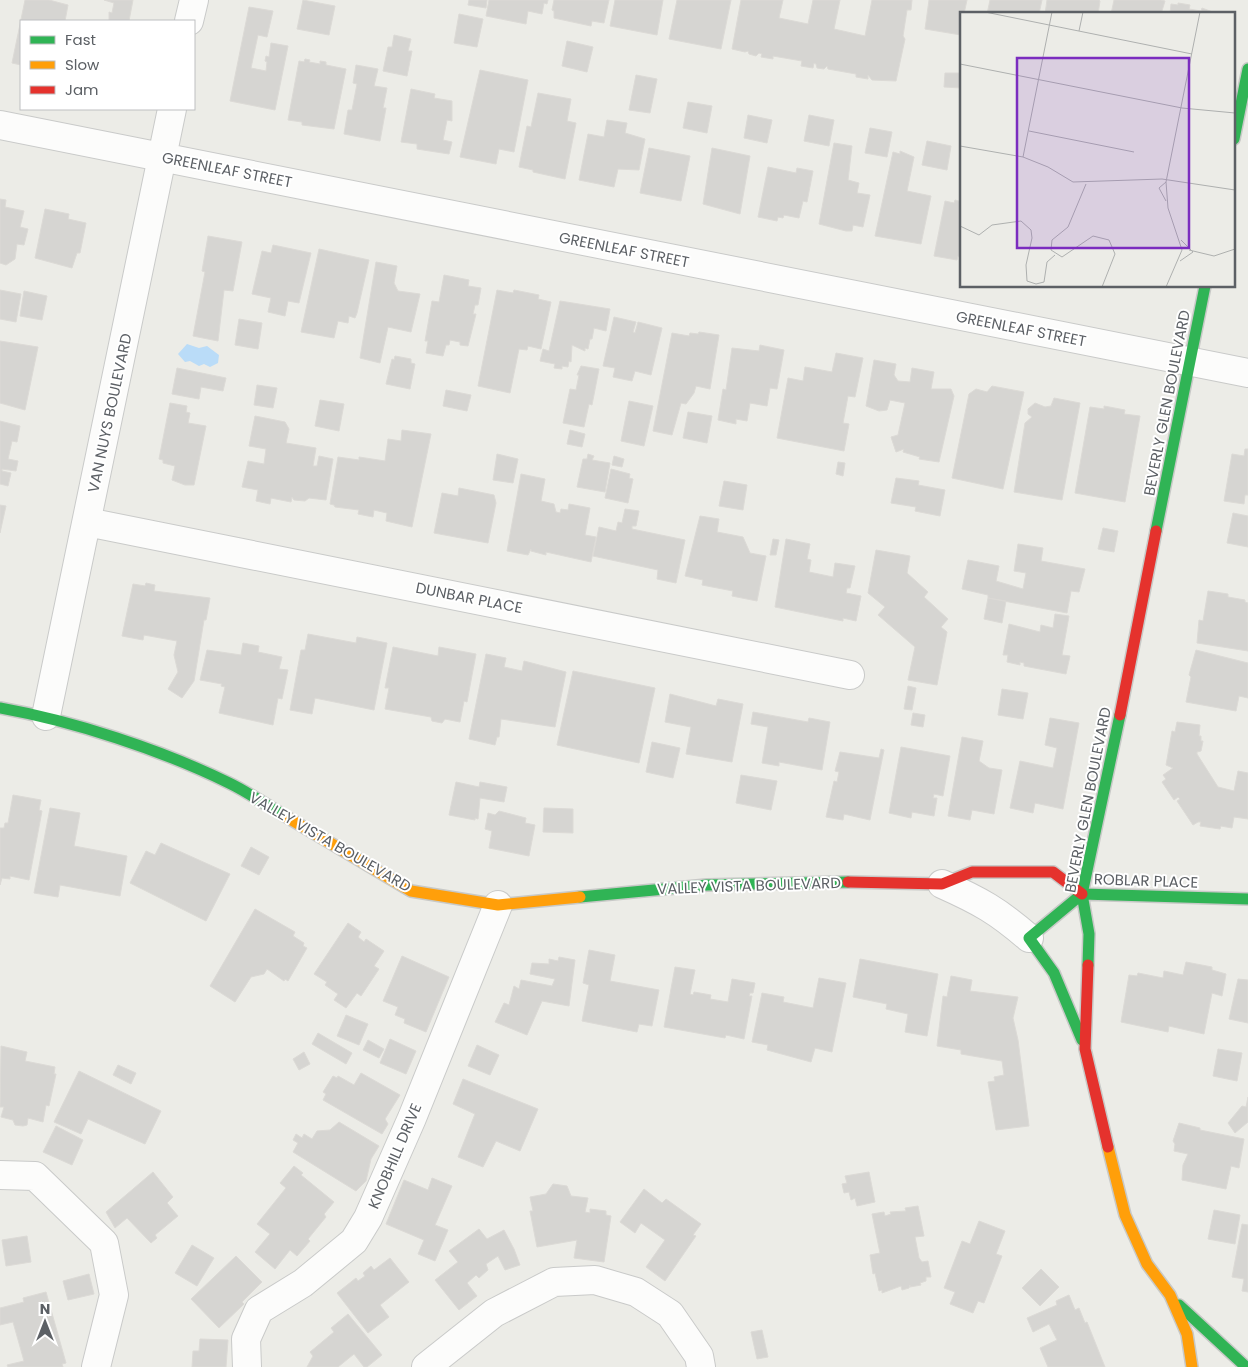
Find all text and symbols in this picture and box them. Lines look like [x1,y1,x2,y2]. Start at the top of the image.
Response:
inset map [960,12,1236,288]
legend [20,20,195,110]
text: Fast [65,29,96,50]
text: Slow [65,54,100,75]
text: Jam [65,79,99,100]
street label: GREENLEAF STREET [160,147,294,192]
street label: GREENLEAF STREET [557,227,691,272]
street label: GREENLEAF STREET [954,306,1088,351]
street label: BEVERLY GLEN BOULEVARD [1138,308,1195,498]
street label: VAN NUYS BOULEVARD [82,331,137,494]
street label: DUNBAR PLACE [414,577,524,618]
street label: BEVERLY GLEN BOULEVARD [1059,705,1116,895]
street label: VALLEY VISTA BOULEVARD [245,787,415,897]
street label: ROBLAR PLACE [1093,868,1199,893]
street label: VALLEY VISTA BOULEVARD [657,872,841,899]
street label: KNOBHILL DRIVE [363,1100,426,1212]
north arrow [20,1297,70,1347]
text: N [40,1299,50,1319]

